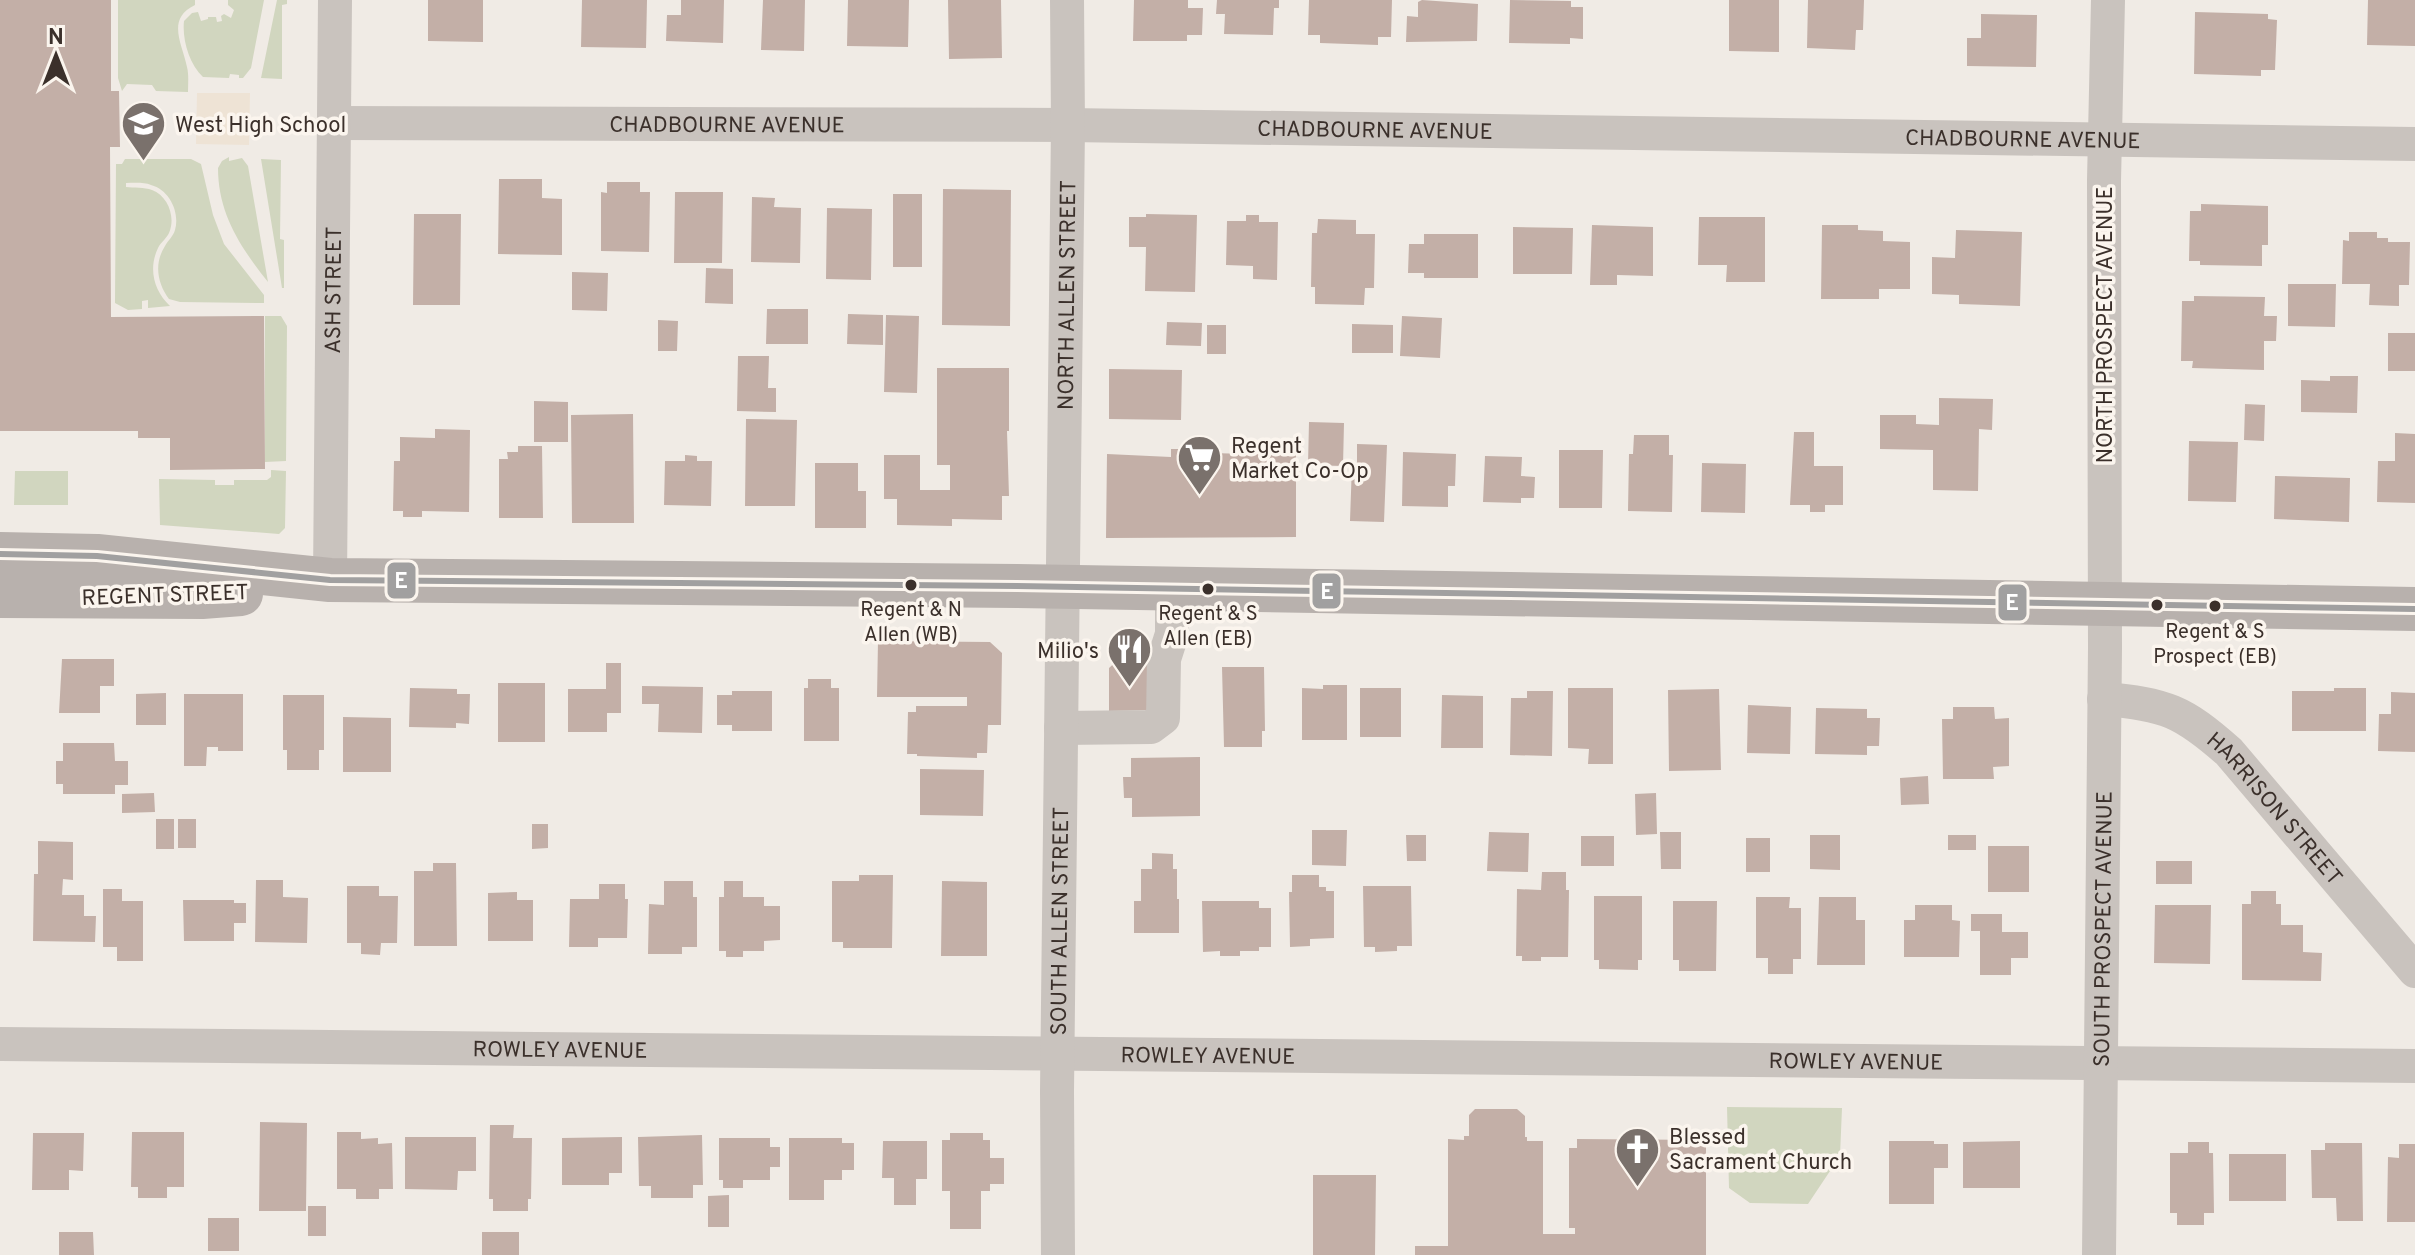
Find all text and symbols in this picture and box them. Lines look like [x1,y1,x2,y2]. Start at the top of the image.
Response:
north arrow [16,16,96,96]
text: N [48,25,64,52]
school or university icon: West High School [120,100,168,163]
place label: West High School [175,113,346,140]
street label: CHADBOURNE AVENUE [609,113,845,140]
street label: CHADBOURNE AVENUE [1257,117,1493,147]
street label: CHADBOURNE AVENUE [1905,126,2141,156]
street label: NORTH ALLEN STREET [1054,180,1083,410]
street label: NORTH PROSPECT AVENUE [2093,186,2120,464]
street label: ASH STREET [321,226,349,354]
supermarket icon: Regent Market Co-Op [1176,434,1224,497]
place label: Regent Market Co-Op [1231,434,1369,486]
line badge: E [386,561,417,600]
text: E [394,569,408,596]
line badge: E [1311,572,1342,610]
marker: Regent & N Allen (WB) [903,577,919,593]
street label: REGENT STREET [81,580,249,613]
text: E [1320,580,1334,607]
marker: Regent & S Allen (EB) [1200,581,1216,597]
line badge: E [1997,583,2028,622]
text: E [2005,591,2019,618]
unlabelled marker [2149,597,2165,613]
place label: Regent & N Allen (WB) [860,598,962,649]
marker: Regent & S Prospect (EB) [2207,598,2223,614]
place label: Regent & S Allen (EB) [1158,602,1258,653]
place label: Regent & S Prospect (EB) [2153,620,2277,671]
restaurant icon: Milio's [1106,626,1154,689]
place label: Milio's [1037,639,1099,666]
street label: HARRISON STREET [2200,728,2347,892]
street label: SOUTH PROSPECT AVENUE [2090,791,2120,1067]
street label: SOUTH ALLEN STREET [1047,806,1076,1036]
street label: ROWLEY AVENUE [472,1037,648,1066]
street label: ROWLEY AVENUE [1120,1043,1295,1072]
street label: ROWLEY AVENUE [1768,1049,1943,1078]
church icon: Blessed Sacrament Church [1614,1125,1662,1188]
place label: Blessed Sacrament Church [1669,1125,1852,1177]

